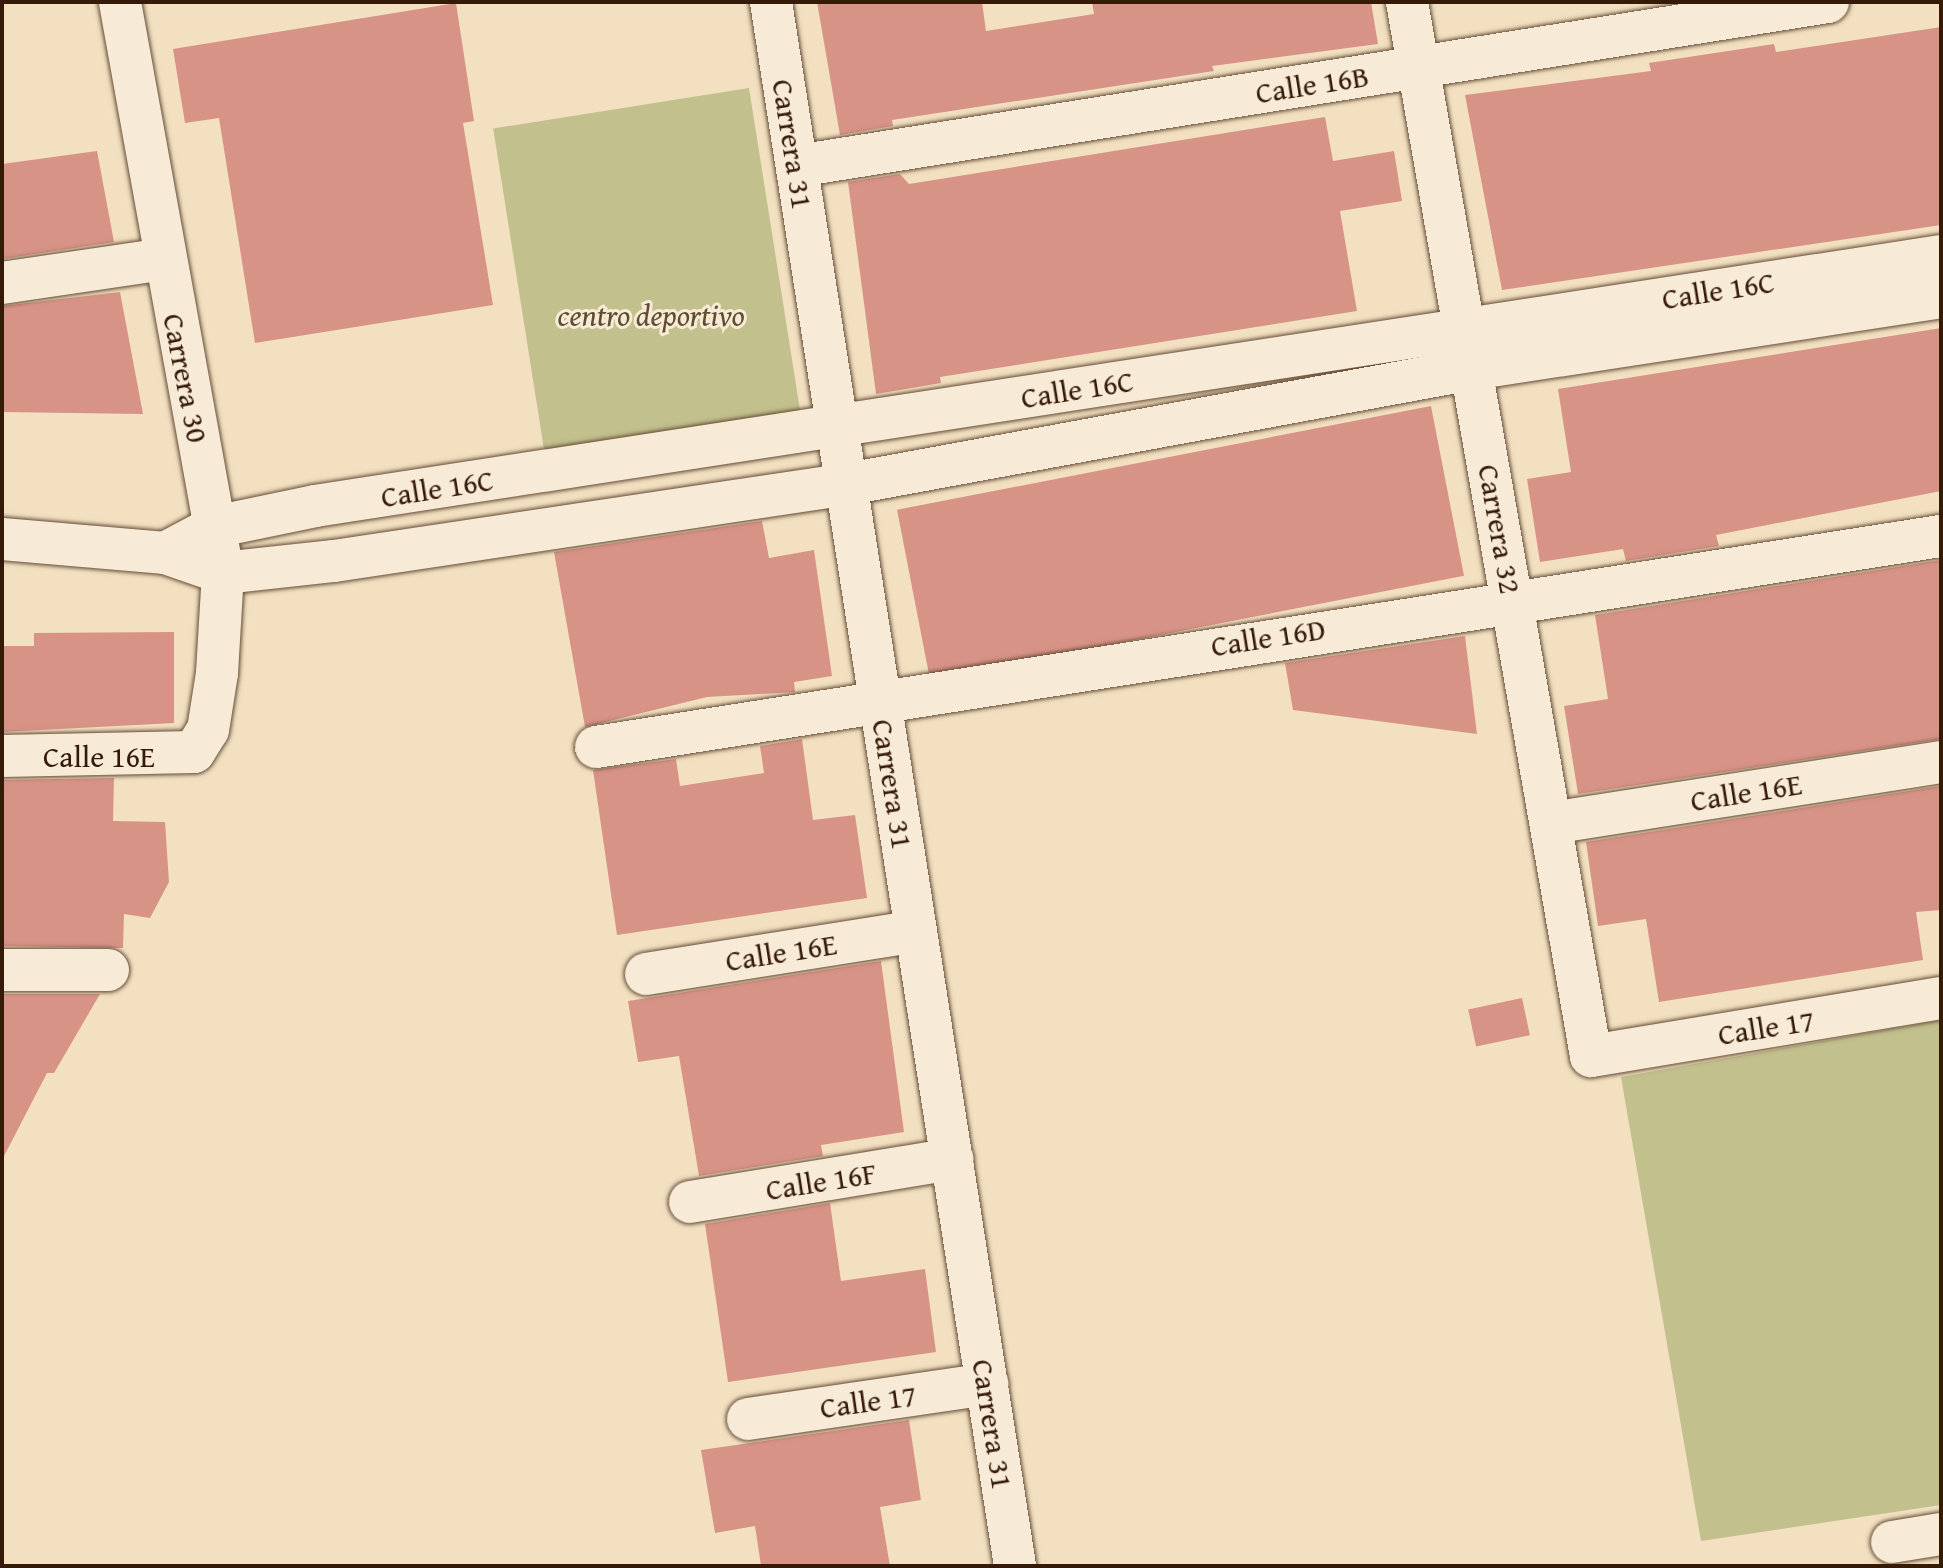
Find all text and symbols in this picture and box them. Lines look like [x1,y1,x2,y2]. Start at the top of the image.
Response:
street label: Calle 16B [1253,57,1371,111]
street label: Carrera 31 [765,77,821,211]
street label: Calle 16C [1659,263,1777,317]
park label: centro deportivo [557,297,745,333]
street label: Carrera 30 [156,310,216,446]
street label: Calle 16C [1018,362,1136,416]
street label: Calle 16C [378,461,496,515]
street label: Carrera 32 [1471,462,1529,596]
street label: Calle 16D [1208,610,1328,664]
street label: Carrera 31 [865,717,921,851]
street label: Calle 16E [43,738,155,774]
street label: Calle 16E [1688,765,1804,819]
street label: Calle 16E [723,925,839,979]
street label: Calle 17 [1715,1002,1817,1052]
street label: Calle 16F [763,1154,879,1208]
street label: Carrera 31 [965,1357,1021,1491]
street label: Calle 17 [818,1376,918,1426]

